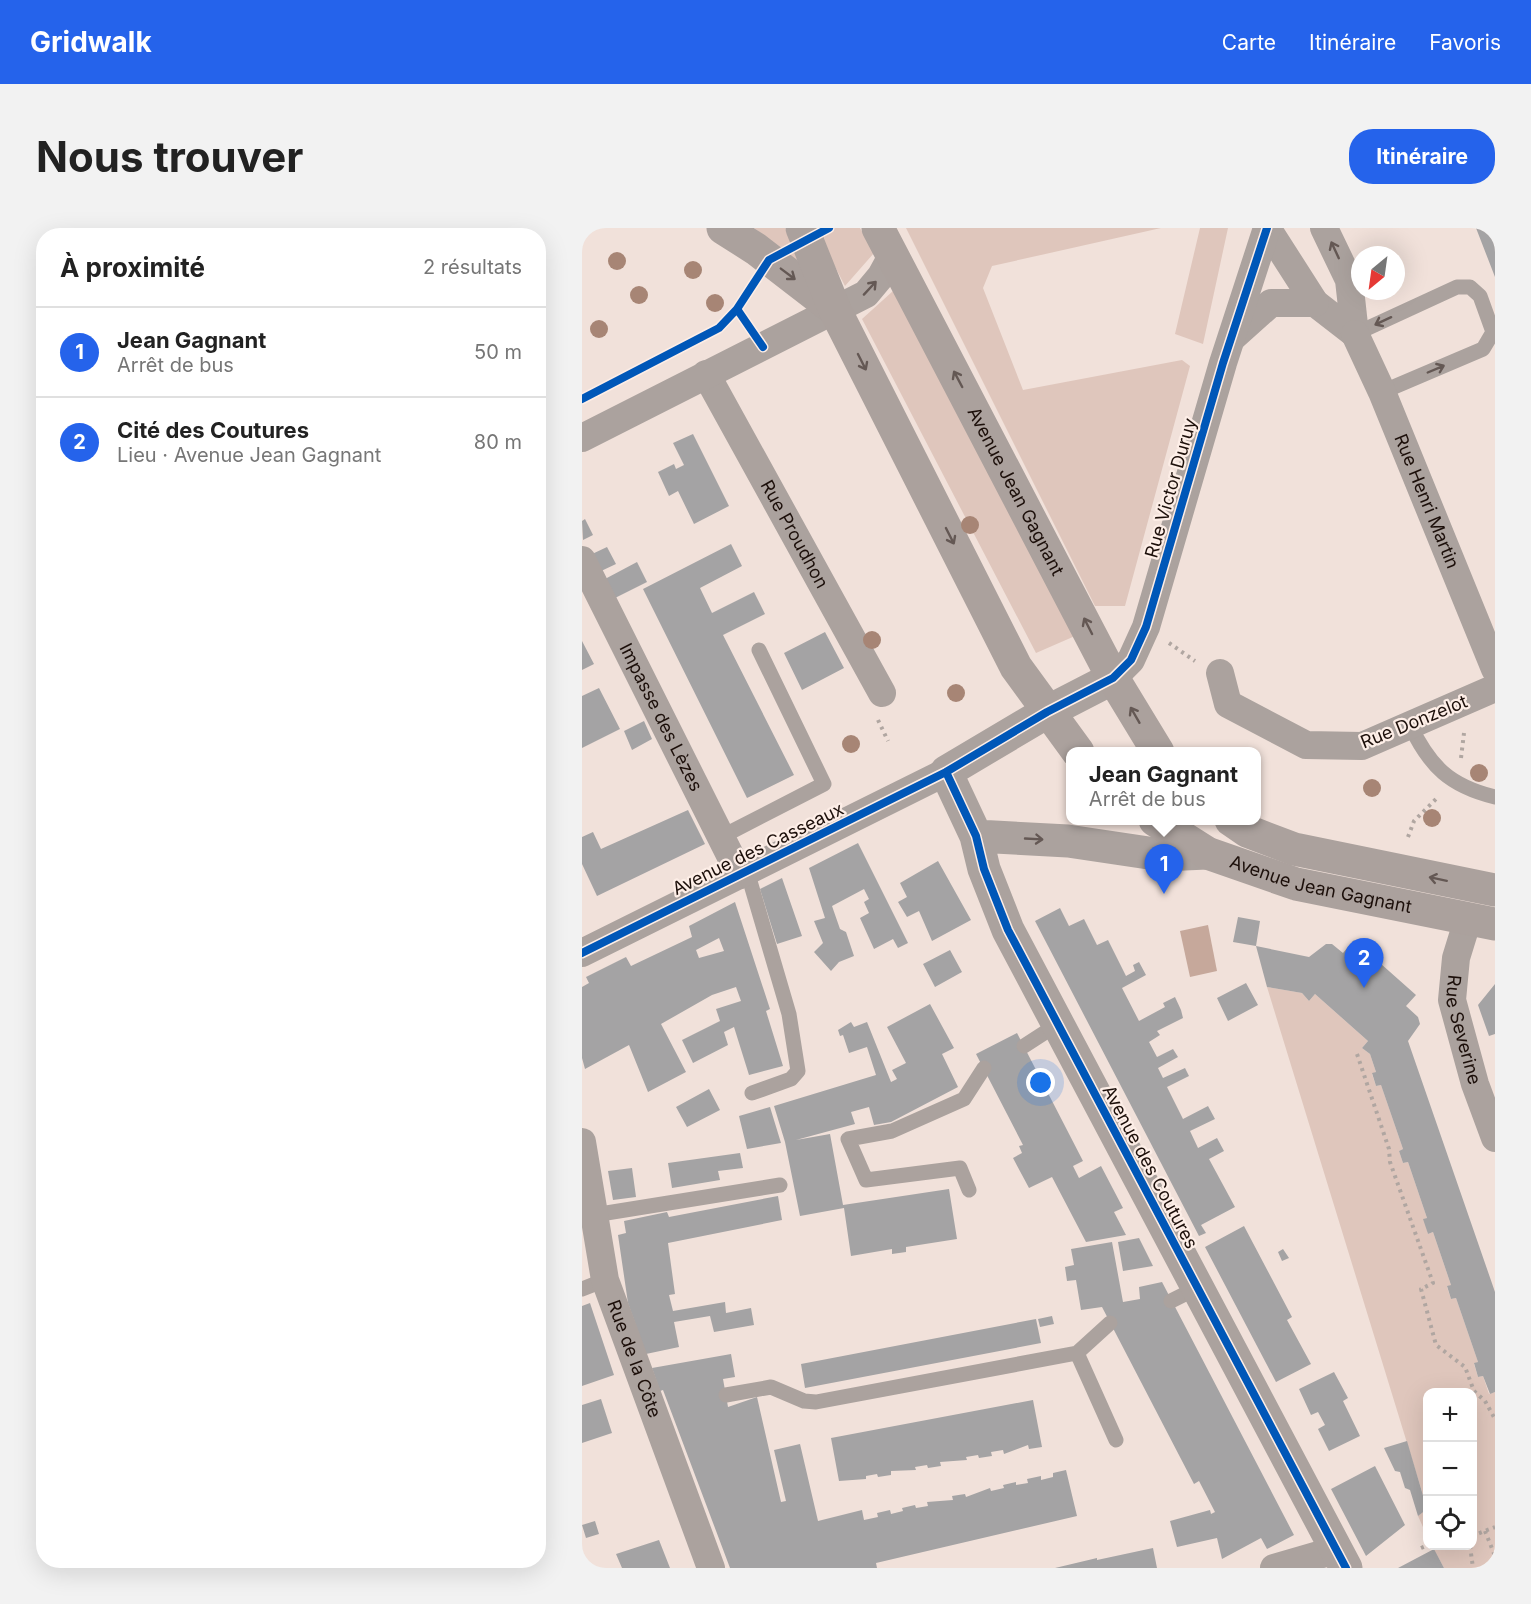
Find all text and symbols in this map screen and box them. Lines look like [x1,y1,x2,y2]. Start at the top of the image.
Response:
text: Gridwalk [30,25,152,59]
text: Carte [1222,30,1276,55]
text: Itinéraire [1309,30,1396,55]
text: Favoris [1429,30,1501,55]
button: Itinéraire [1349,129,1495,184]
text: Nous trouver [36,131,303,182]
one-way arrow [1328,242,1340,260]
north arrow [1351,246,1405,300]
text: À proximité [60,252,205,283]
text: 2 résultats [423,255,522,279]
one-way arrow [780,267,796,280]
one-way arrow [863,281,877,296]
one-way arrow [1375,316,1393,327]
text: Jean Gagnant [117,327,266,353]
text: 1 [75,340,84,364]
text: 50 m [474,340,522,364]
text: Arrêt de bus [117,353,234,377]
one-way arrow [856,353,868,370]
one-way arrow [1426,363,1445,374]
one-way arrow [952,370,963,388]
street label: Avenue Jean Gagnant [963,403,1069,579]
street label: Rue Victor Duruy [1141,416,1201,560]
text: Cité des Coutures [117,417,309,443]
text: 2 [73,430,86,454]
text: 80 m [474,430,522,454]
street label: Rue Henri Martin [1390,431,1464,571]
text: Lieu · Avenue Jean Gagnant [117,443,381,467]
street label: Rue Proudhon [757,476,833,592]
one-way arrow [944,527,956,544]
one-way arrow [1081,617,1093,635]
street label: Impasse des Lèzes [615,640,707,795]
street label: Rue Donzelot [1357,691,1470,753]
one-way arrow [1129,707,1140,725]
popup [1066,747,1261,825]
text: Jean Gagnant [1089,761,1238,787]
text: Arrêt de bus [1089,787,1206,811]
street label: Avenue des Casseaux [669,798,847,899]
one-way arrow [1024,834,1044,845]
pin: 1 [1144,844,1184,894]
street label: Avenue Jean Gagnant [1227,851,1414,917]
one-way arrow [1428,873,1448,884]
pin: 2 [1344,938,1384,988]
street label: Rue Severine [1442,974,1486,1087]
your location [1026,1068,1055,1097]
street label: Avenue des Coutures [1098,1082,1202,1252]
street label: Rue de la Côte [603,1297,666,1421]
map controls [1423,1388,1477,1550]
button: + [1423,1388,1477,1442]
button: − [1423,1442,1477,1496]
button: locate [1423,1496,1477,1550]

